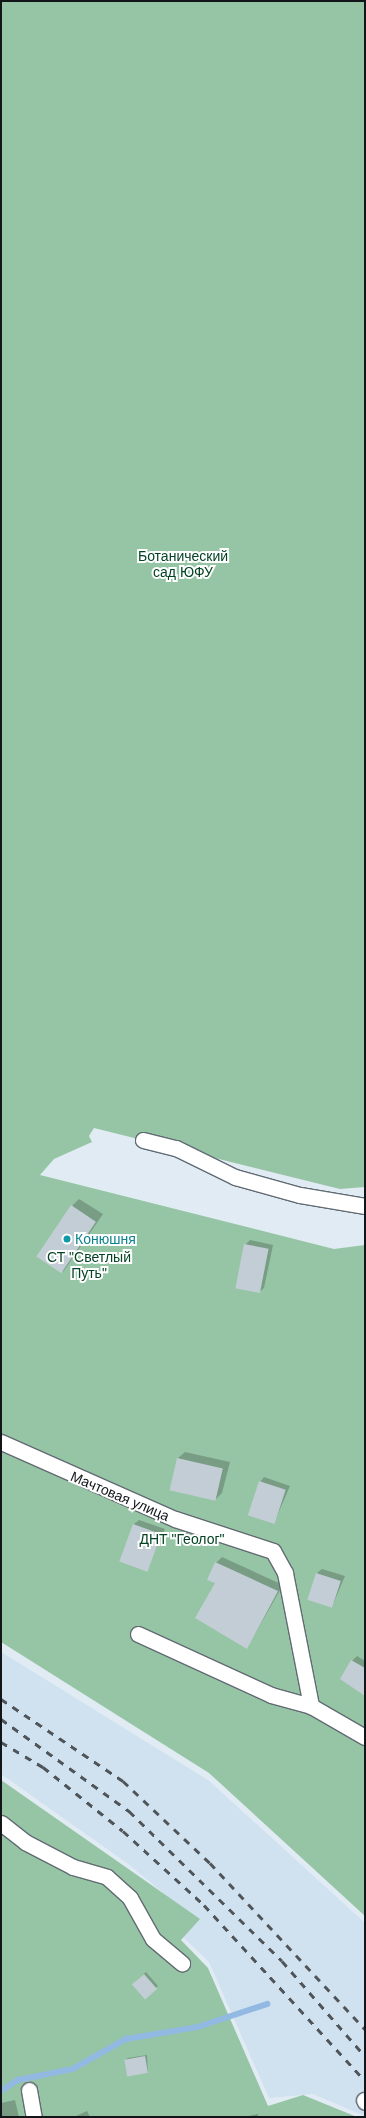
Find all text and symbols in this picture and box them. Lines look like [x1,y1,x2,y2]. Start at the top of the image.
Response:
park label: Ботанический сад ЮФУ [138,548,228,580]
place label: Конюшня [75,1231,136,1247]
marker: Конюшня [62,1234,72,1244]
park label: СТ "Светлый Путь" [47,1249,131,1282]
street label: Мачтовая улица [68,1468,172,1524]
park label: ДНТ "Геолог" [139,1531,225,1547]

